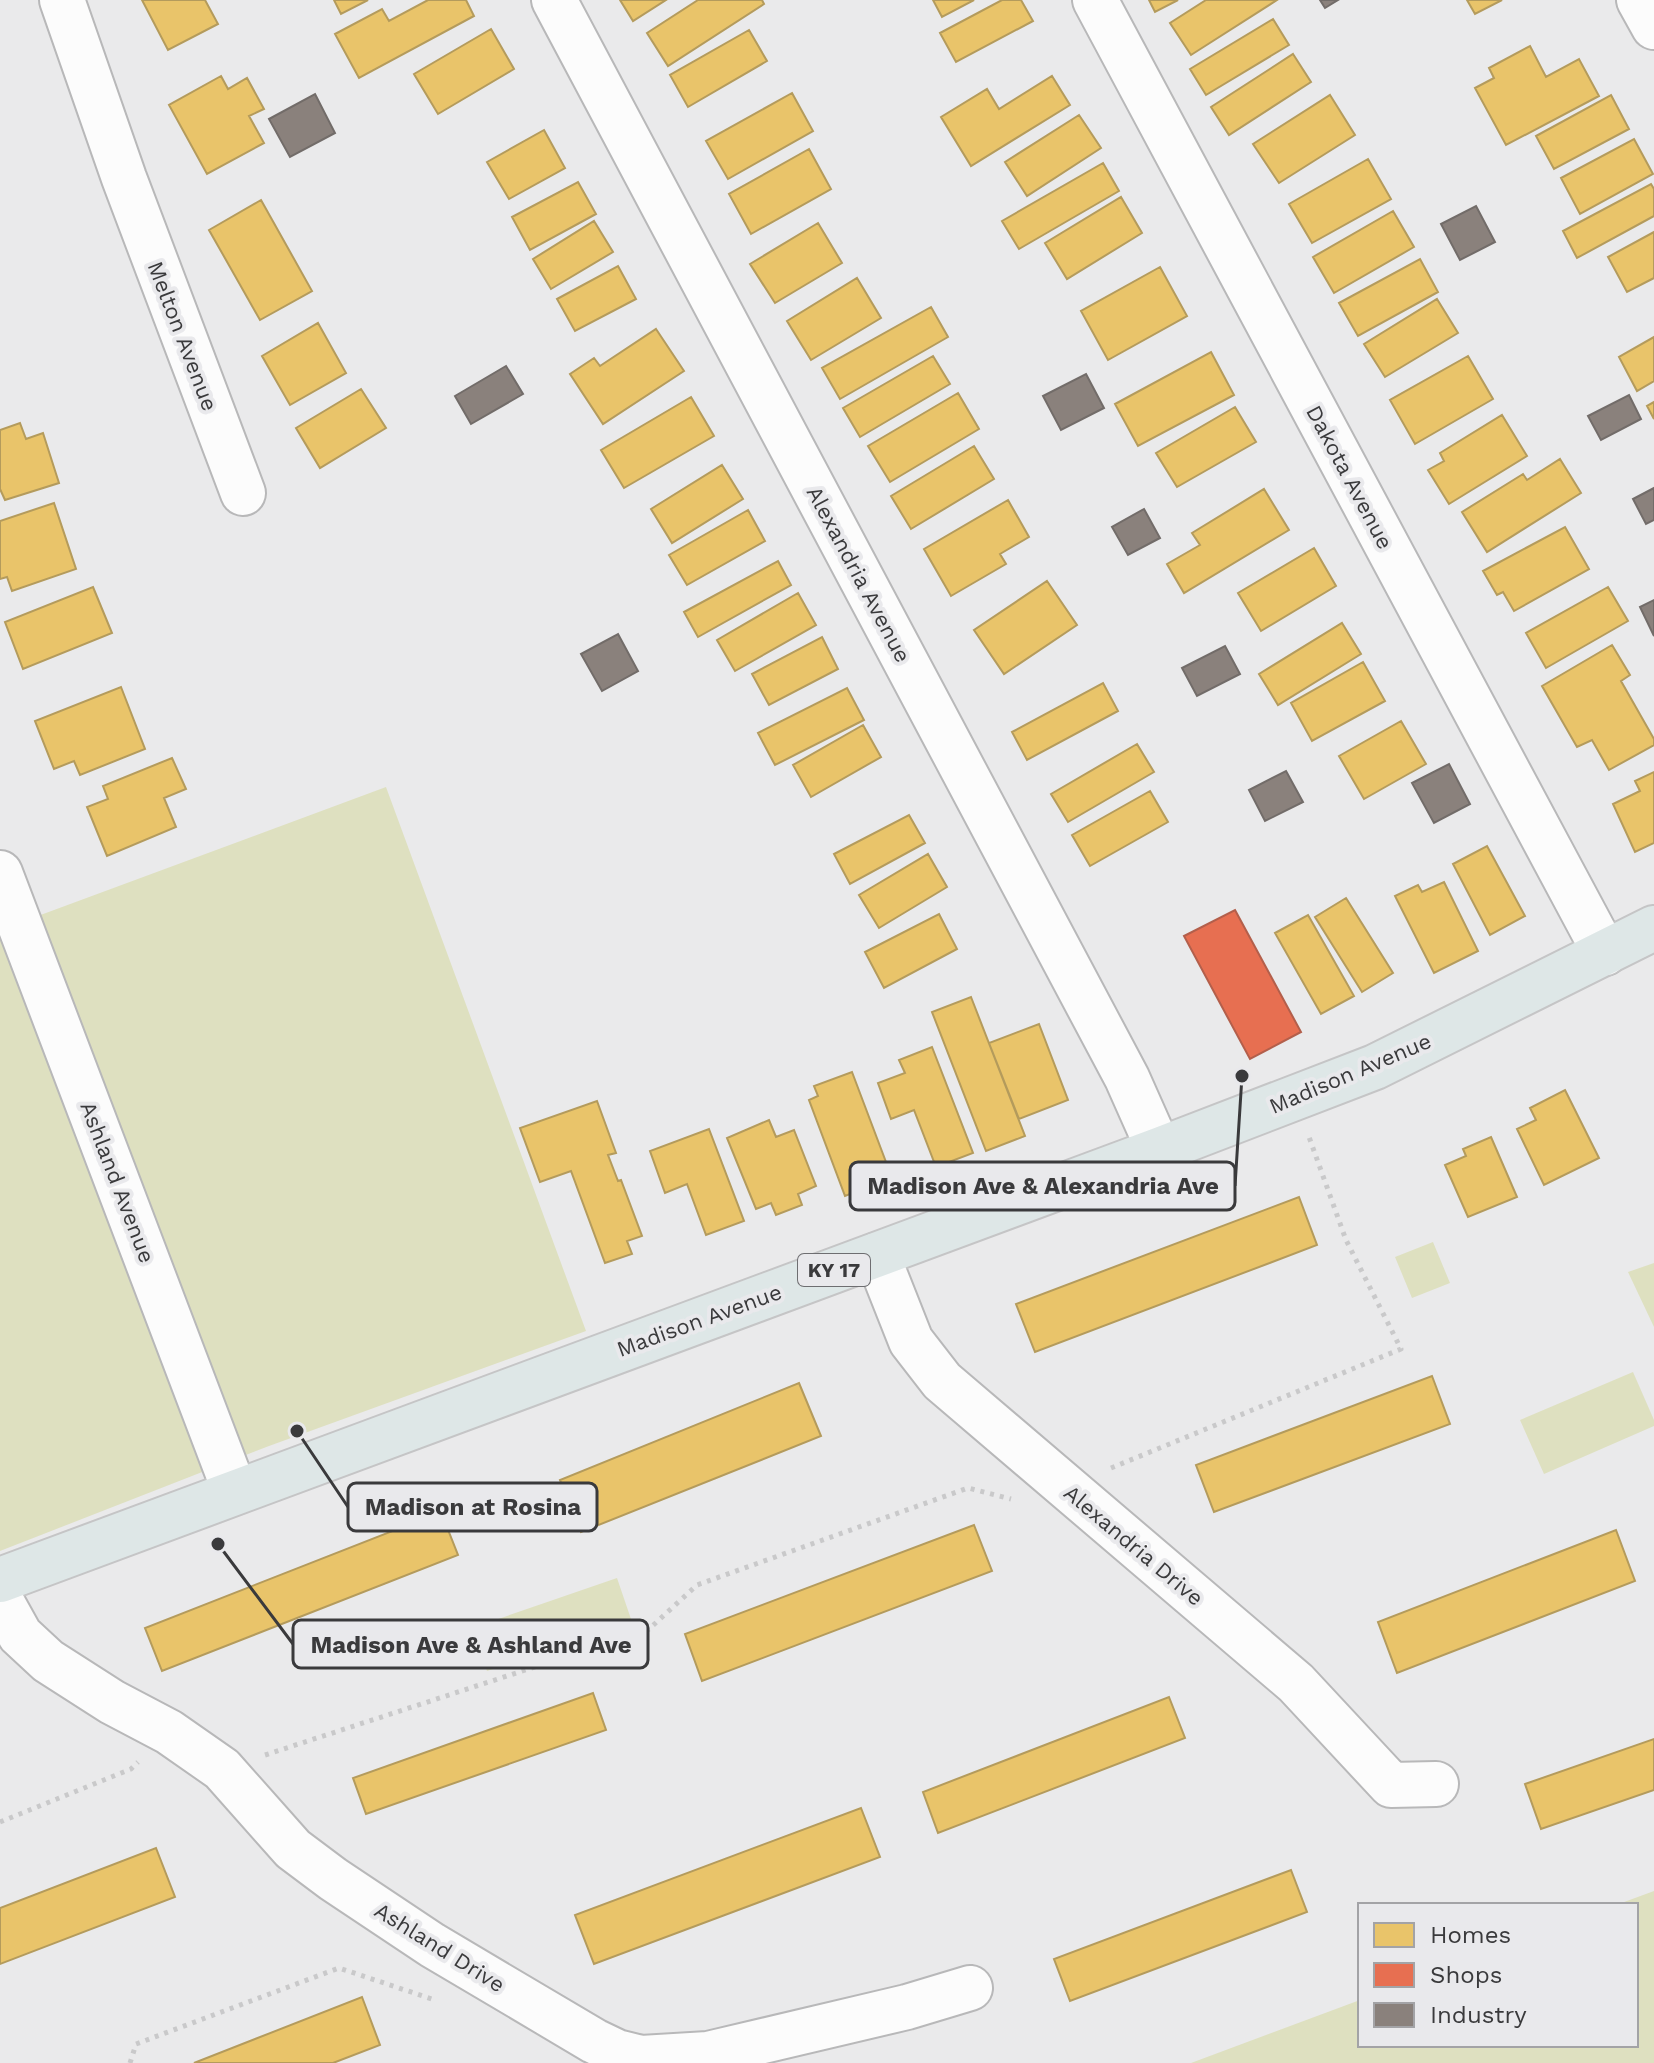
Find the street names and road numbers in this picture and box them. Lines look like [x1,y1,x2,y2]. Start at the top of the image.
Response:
street label: Melton Avenue [143,258,223,414]
street label: Dakota Avenue [1301,401,1398,553]
street label: Alexandria Avenue [801,482,916,667]
street label: Madison Avenue [1265,1028,1435,1119]
street label: Ashland Avenue [75,1098,160,1266]
road number: KY 17 [798,1254,870,1286]
street label: Madison Avenue [613,1279,785,1362]
street label: Alexandria Drive [1059,1480,1208,1611]
street label: Ashland Drive [370,1897,509,1997]

